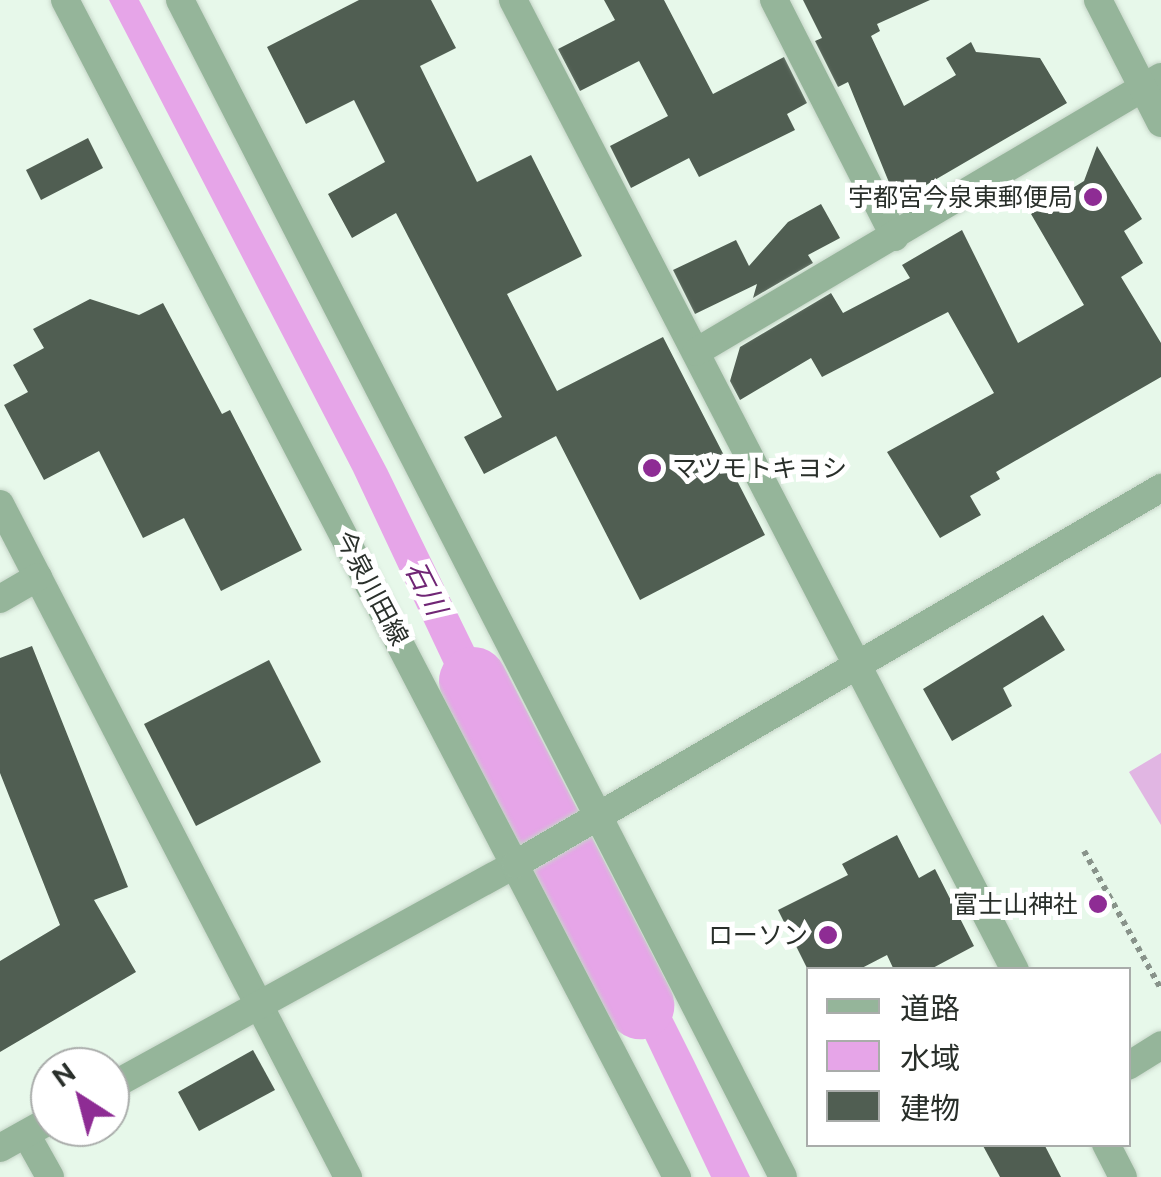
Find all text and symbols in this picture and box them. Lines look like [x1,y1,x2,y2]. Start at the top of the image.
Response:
place label: 宇都宮今泉東郵便局 [848,182,1073,212]
marker: 宇都宮今泉東郵便局 [1082,186,1104,208]
place label: マツモトキヨシ [672,453,847,483]
marker: マツモトキヨシ [641,457,663,479]
street label: 今泉川田線 [329,526,415,650]
water label: 石川 [398,555,454,621]
place label: 富士山神社 [953,889,1078,919]
marker: 富士山神社 [1087,893,1109,915]
place label: ローソン [708,920,808,950]
marker: ローソン [817,924,839,946]
legend [806,967,1131,1147]
text: 道路 [900,991,960,1025]
text: 水域 [900,1041,960,1075]
north arrow [30,1047,130,1147]
text: N [46,1055,81,1093]
text: 建物 [900,1091,960,1125]

